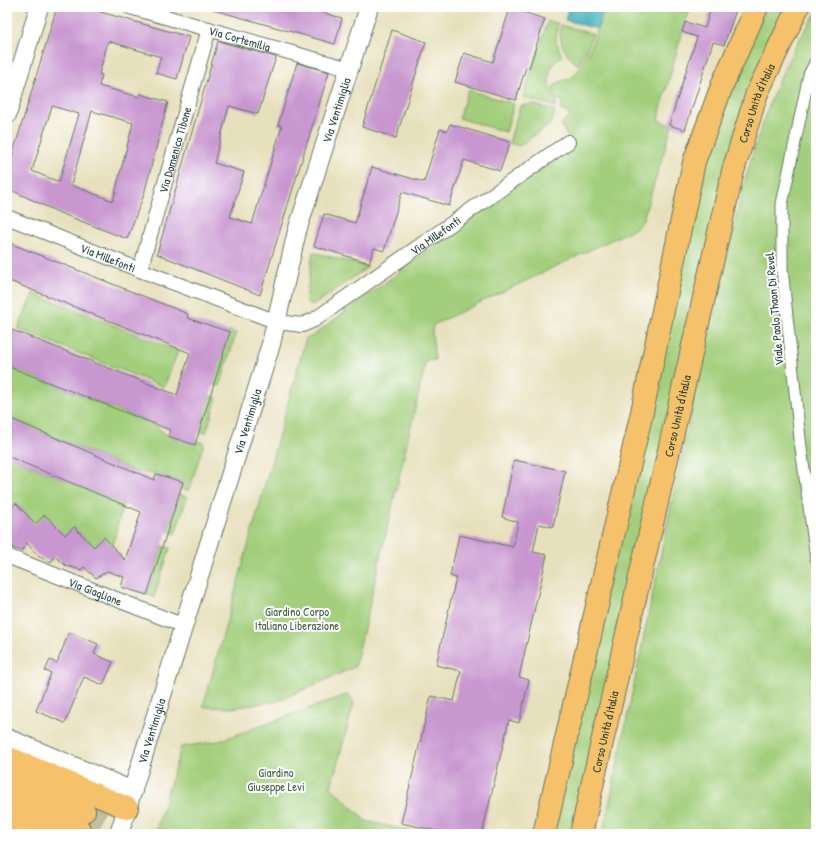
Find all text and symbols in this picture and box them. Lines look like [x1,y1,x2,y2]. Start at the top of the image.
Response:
street label: Via Cortemilia [207,21,273,55]
street label: Corso Unità d'Italia [734,60,779,145]
street label: Via Ventimiglia [317,75,354,145]
street label: Via Domenico Tibone [154,104,195,195]
street label: Via Millefonti [407,211,464,259]
street label: Via Millefonti [78,239,138,276]
street label: Viale Paolo Thaon Di Revel [761,251,787,366]
street label: Corso Unità d'Italia [659,373,695,459]
street label: Via Ventimiglia [229,386,265,456]
street label: Via Giaglione [66,573,125,609]
park label: Giardino Corpo Italiano Liberazione [255,603,339,634]
street label: Corso Unità d'Italia [587,689,622,774]
street label: Via Ventimiglia [133,696,169,766]
park label: Giardino Giuseppe Levi [247,764,305,795]

